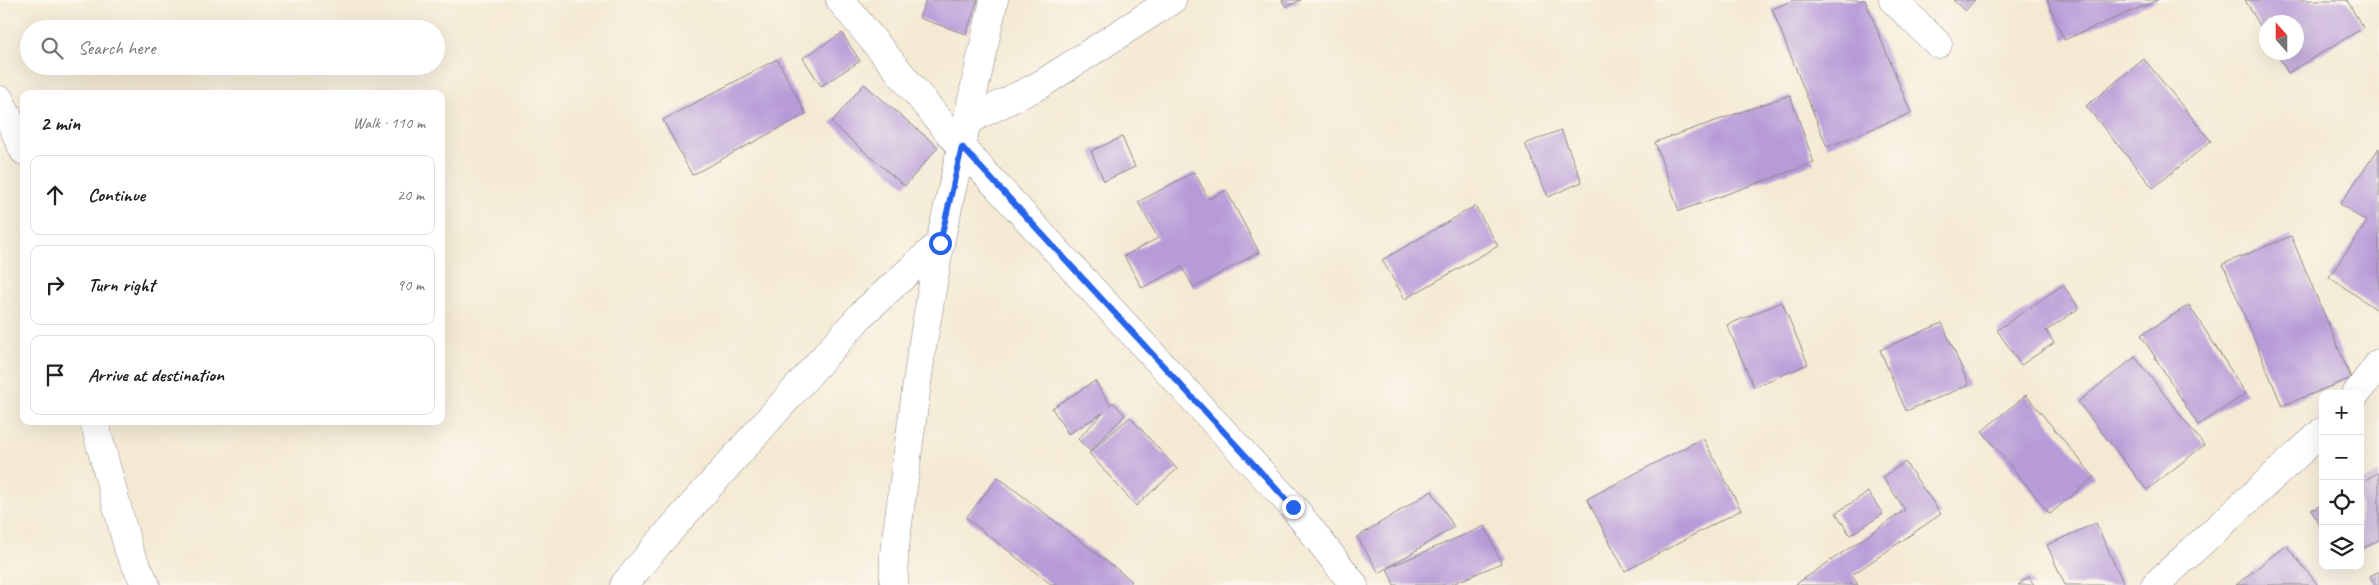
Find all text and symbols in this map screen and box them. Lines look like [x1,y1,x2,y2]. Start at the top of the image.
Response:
north arrow [2259,15,2304,60]
search box [20,20,445,75]
icon: search [38,34,66,62]
text: Search here [78,36,155,60]
text: 2 min [40,110,80,136]
text: Walk · 110 m [353,113,425,133]
icon: ahead [41,181,69,209]
text: Continue [88,183,145,207]
text: 20 m [397,185,424,205]
route start [929,232,952,255]
icon: right [41,271,69,299]
text: Turn right [88,273,155,297]
text: 90 m [397,275,424,295]
icon: arrive [41,361,69,389]
text: Arrive at destination [88,363,224,387]
map controls [2319,390,2364,570]
button: + [2319,390,2364,435]
button: − [2319,435,2364,480]
button: locate [2319,480,2364,525]
route end [1282,496,1305,519]
button: layers [2319,525,2364,570]

